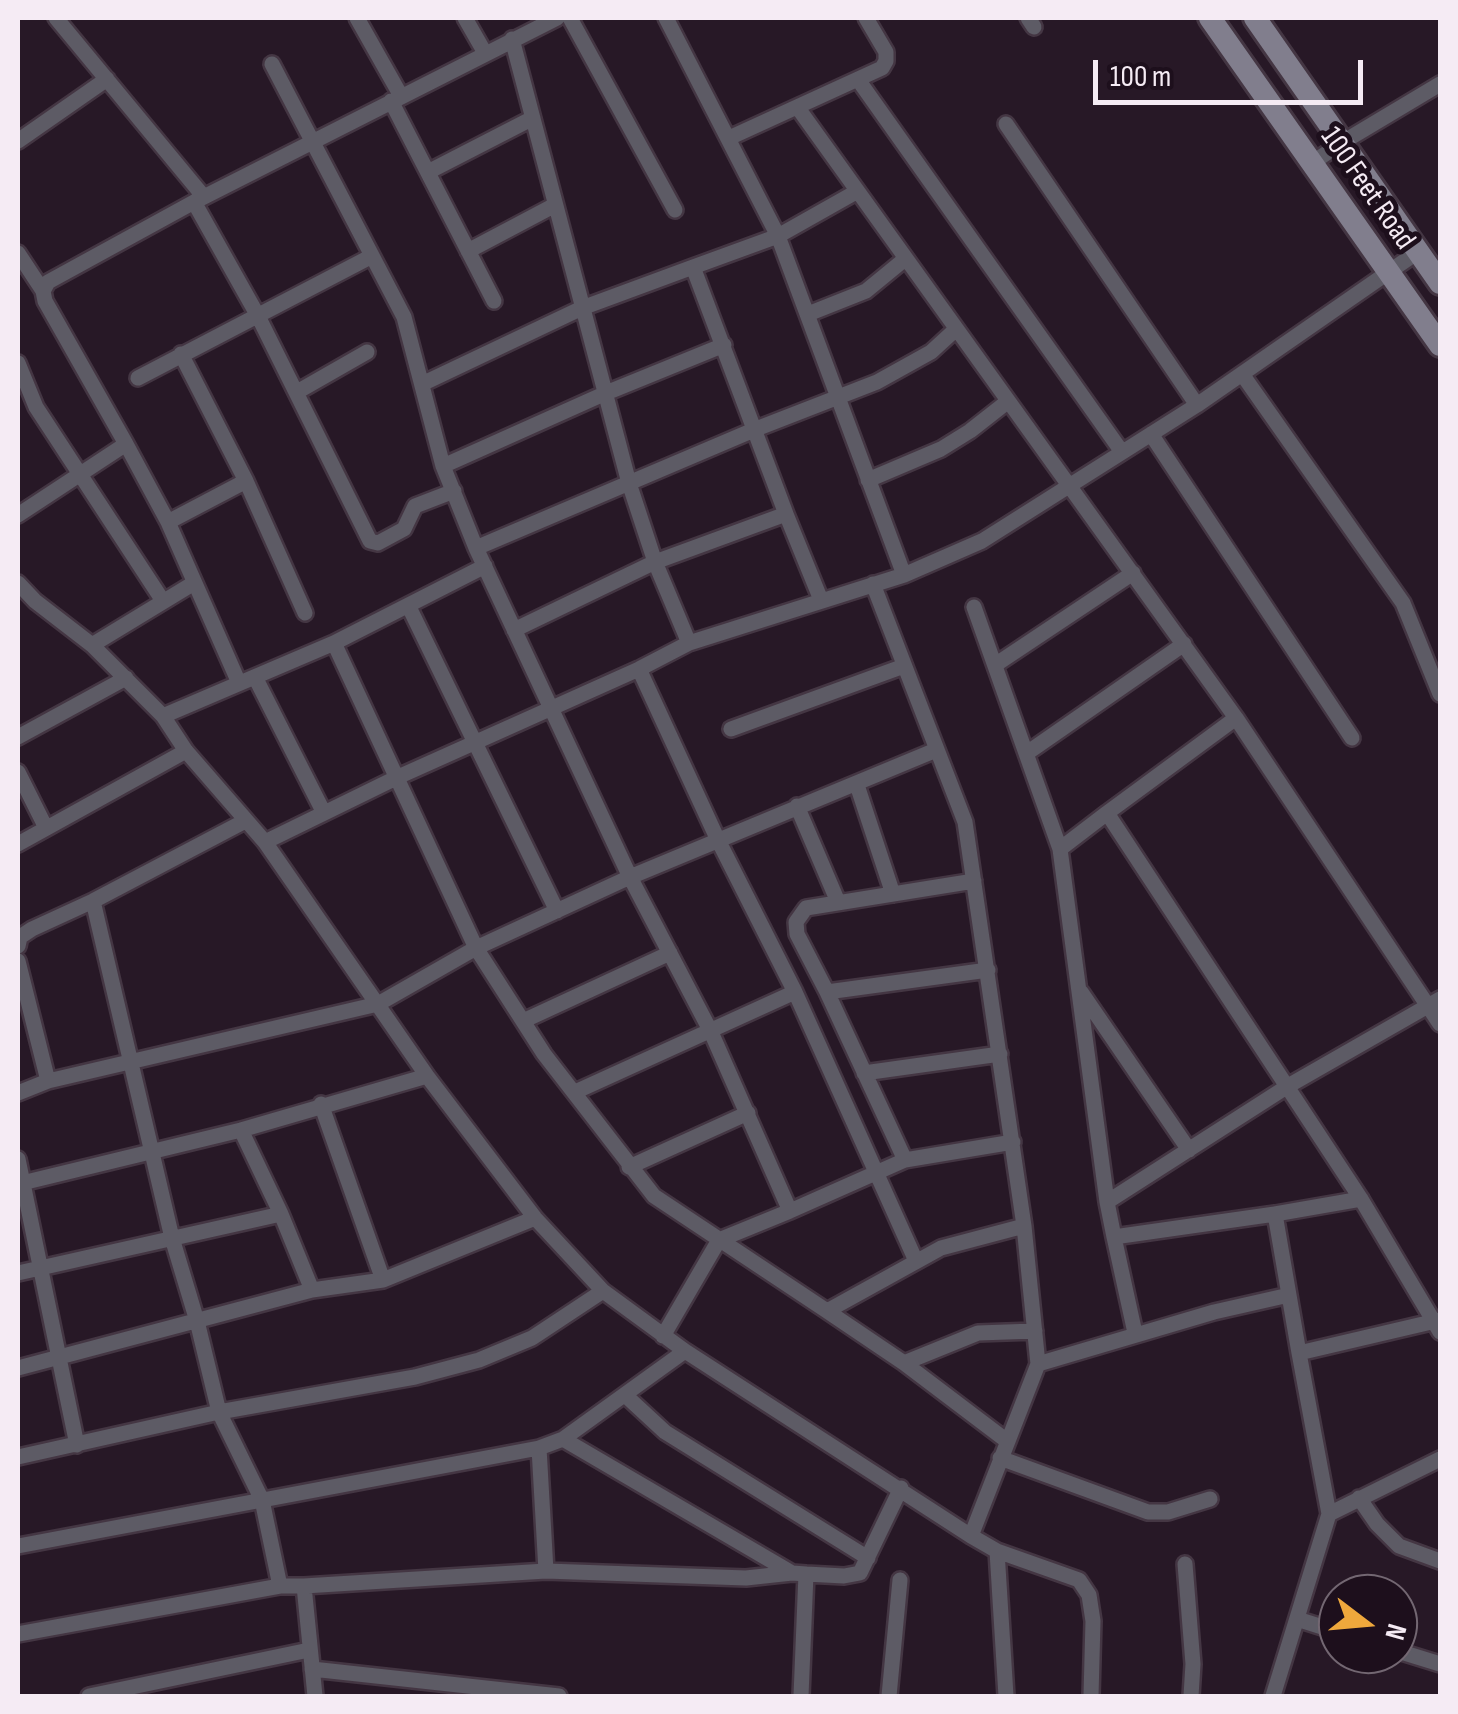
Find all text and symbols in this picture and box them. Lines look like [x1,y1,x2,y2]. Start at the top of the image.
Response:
scale bar [1098,40,1368,102]
text: 100 m [1110,59,1171,95]
street label: 100 Feet Road [1312,121,1422,257]
north arrow [1318,1574,1418,1674]
text: N [1377,1620,1413,1644]

